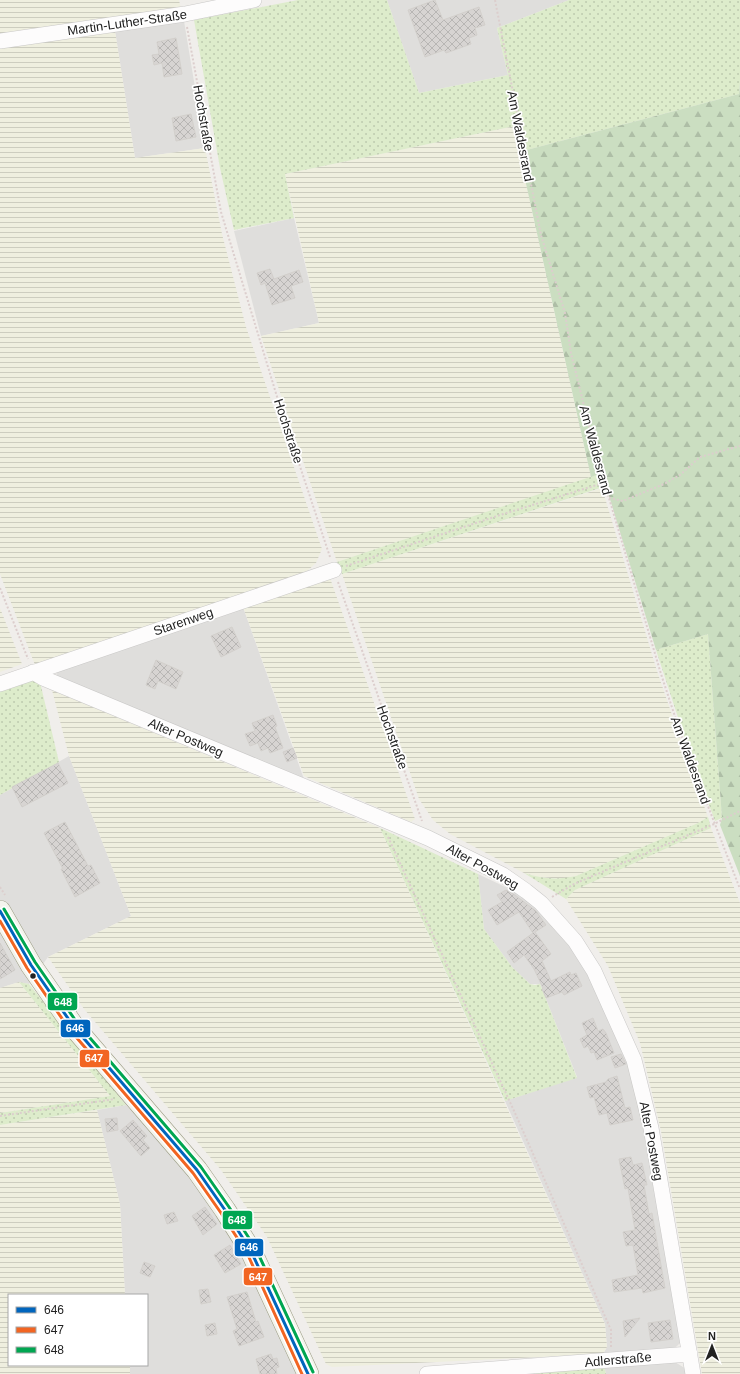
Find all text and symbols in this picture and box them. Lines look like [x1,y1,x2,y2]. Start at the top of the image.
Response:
street label: Martin-Luther-Straße [66,7,188,38]
street label: Hochstraße [190,84,217,152]
street label: Am Waldesrand [504,90,537,183]
street label: Hochstraße [271,397,306,465]
street label: Am Waldesrand [576,404,615,497]
street label: Starenweg [151,604,215,639]
street label: Hochstraße [374,703,411,771]
street label: Am Waldesrand [668,714,713,806]
street label: Alter Postweg [146,715,226,760]
street label: Alter Postweg [444,840,521,892]
unlabelled marker [28,971,38,981]
line badge: 648 [47,992,78,1011]
text: 648 [54,996,72,1008]
line badge: 646 [60,1019,91,1038]
text: 646 [66,1022,84,1034]
line badge: 647 [79,1049,110,1068]
text: 647 [85,1052,103,1064]
street label: Alter Postweg [636,1100,667,1182]
line badge: 648 [222,1210,253,1230]
text: 648 [228,1214,246,1226]
line badge: 646 [234,1238,264,1257]
text: 646 [240,1241,258,1253]
line badge: 647 [243,1267,273,1286]
text: 647 [249,1271,267,1283]
legend [8,1294,148,1366]
text: 646 [44,1303,64,1317]
text: 647 [44,1323,64,1337]
north arrow [692,1326,732,1366]
text: N [708,1330,716,1342]
text: 648 [44,1343,64,1357]
street label: Adlerstraße [584,1349,652,1370]

